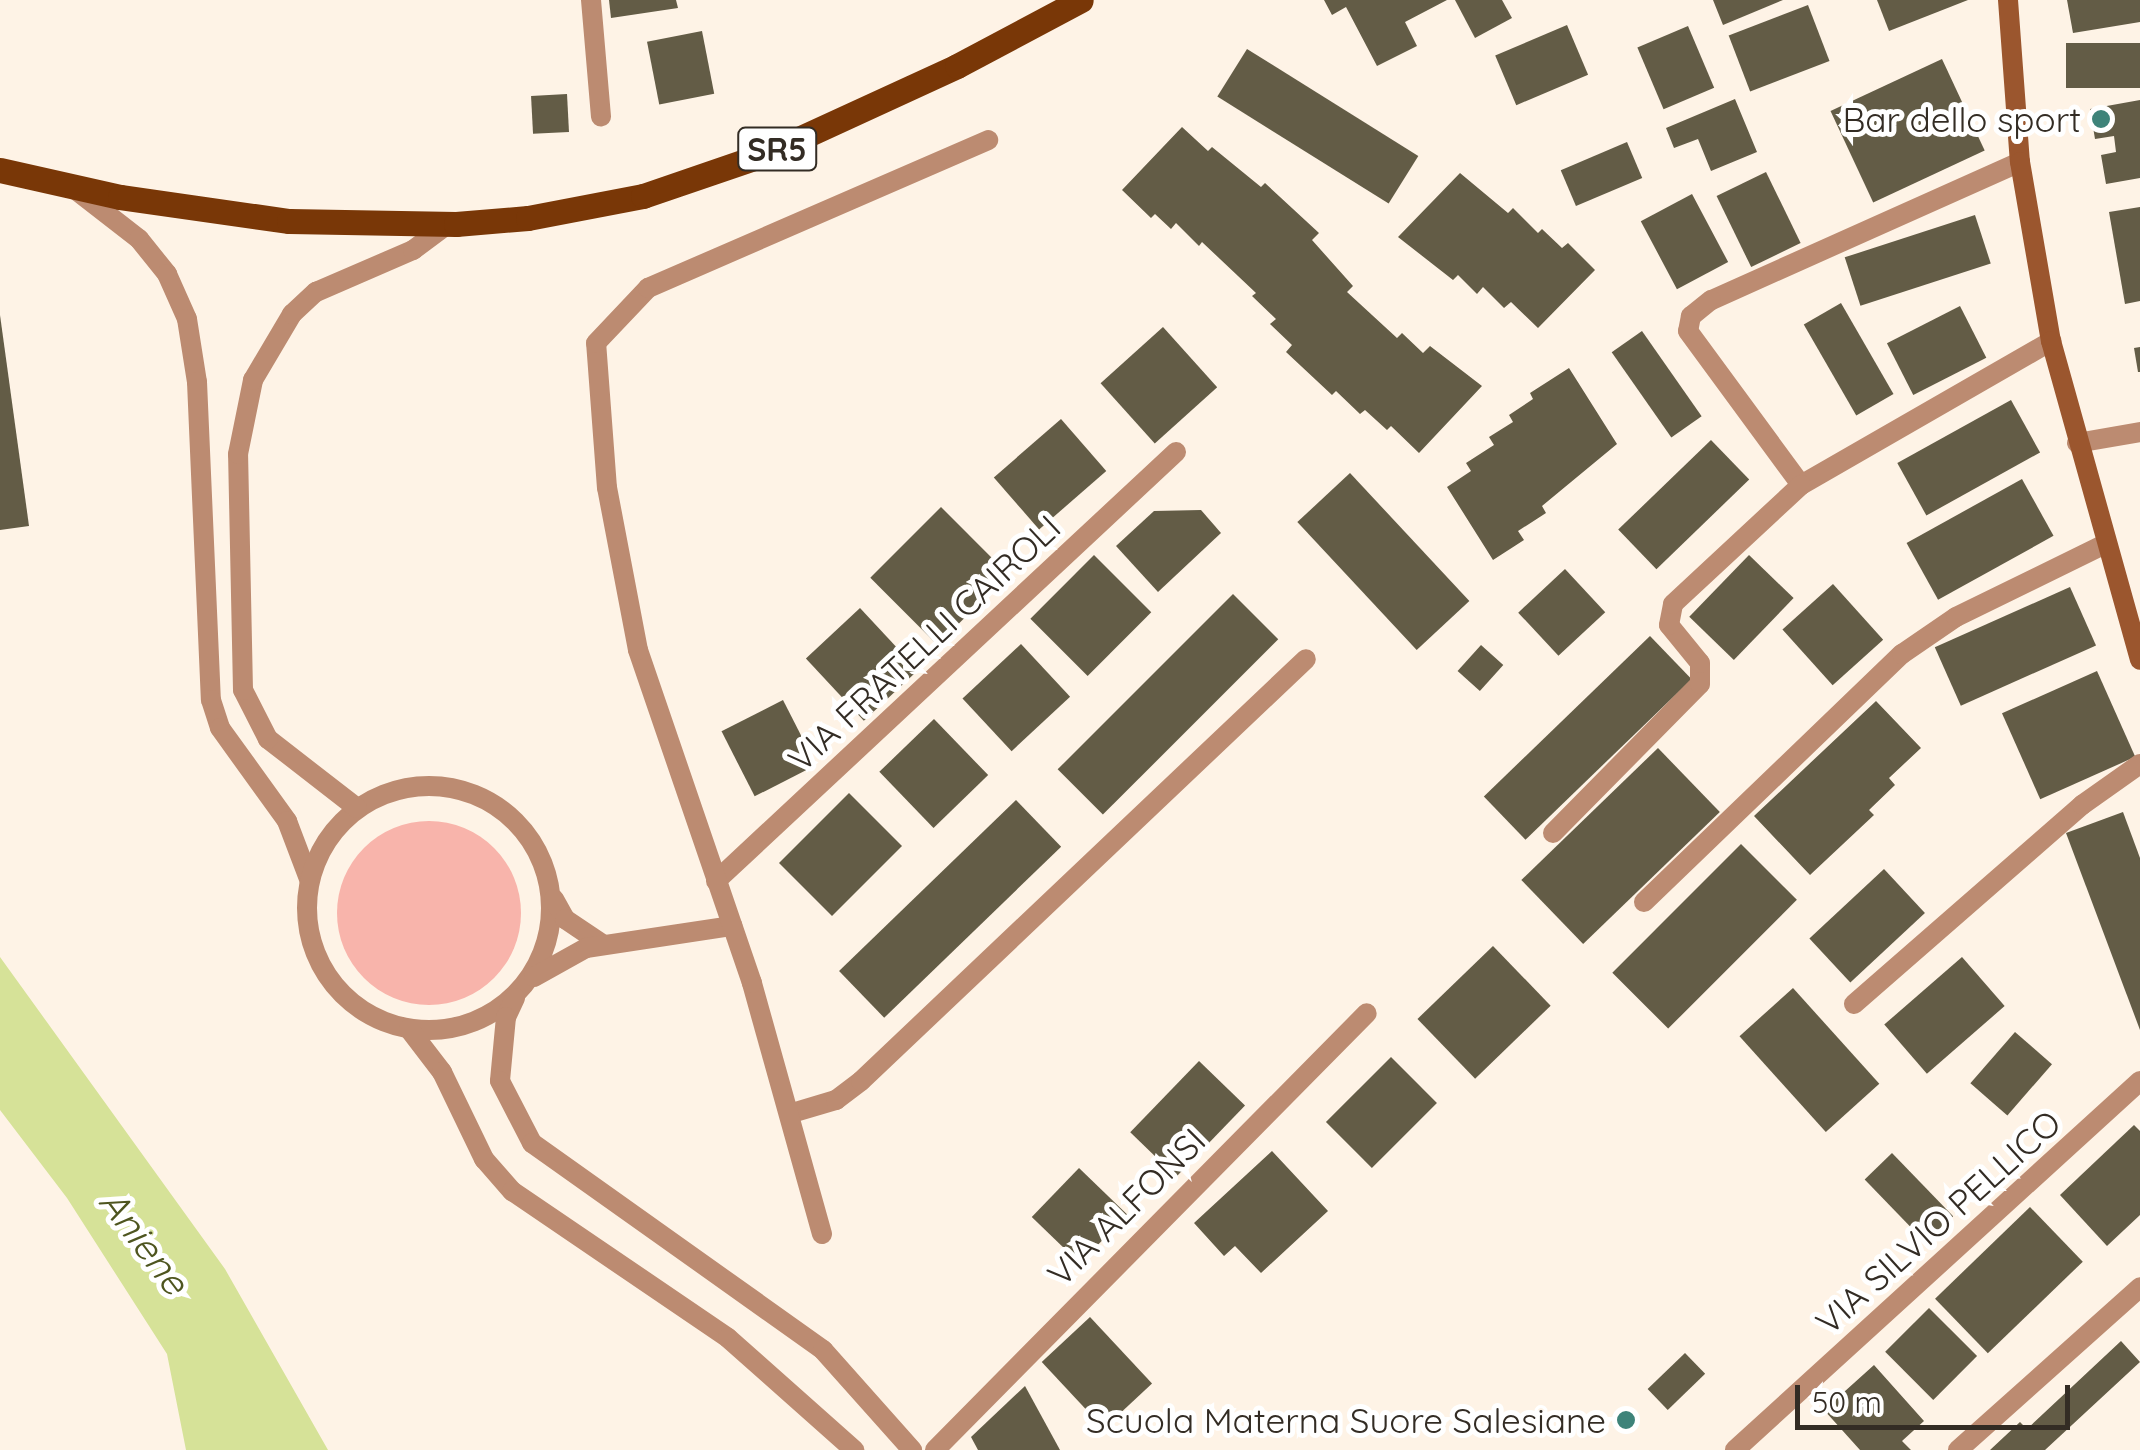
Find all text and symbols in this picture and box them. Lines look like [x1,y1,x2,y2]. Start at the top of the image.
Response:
place label: Bar dello sport [1842,98,2081,140]
marker: Bar dello sport [2090,108,2112,130]
road number: SR5 [737,122,817,176]
street label: VIA FRATELLI CAIROLI [779,506,1069,780]
street label: VIA SILVIO PELLICO [1807,1101,2069,1343]
street label: VIA ALFONSI [1038,1119,1214,1295]
water label: Aniene [90,1181,198,1303]
scale bar [1800,1365,2075,1427]
text: 50 m [1812,1383,1882,1421]
place label: Scuola Materna Suore Salesiane [1086,1399,1606,1441]
marker: Scuola Materna Suore Salesiane [1615,1409,1637,1431]

